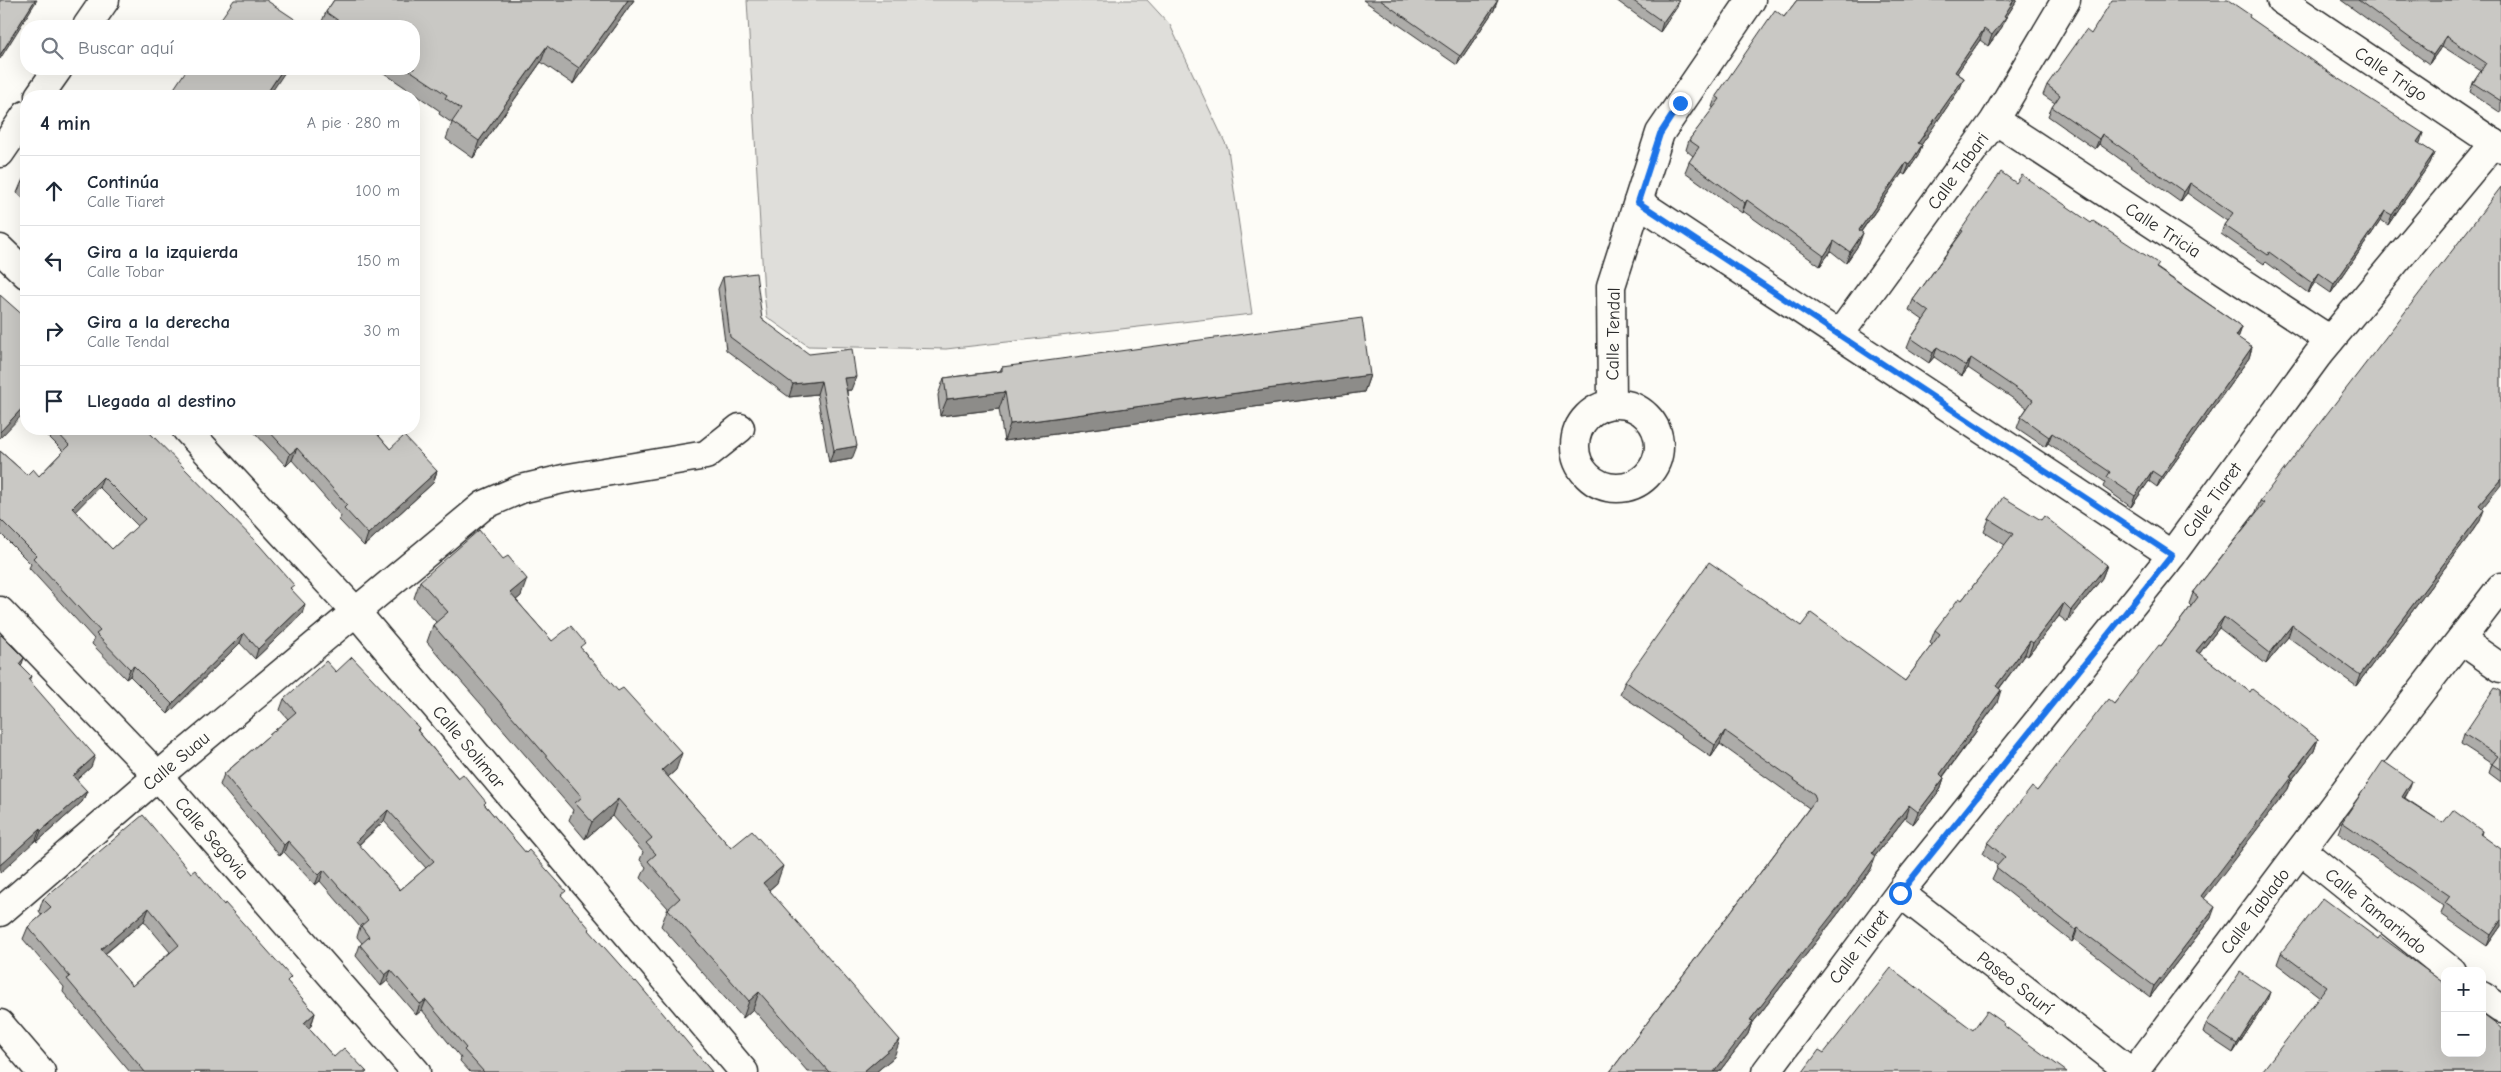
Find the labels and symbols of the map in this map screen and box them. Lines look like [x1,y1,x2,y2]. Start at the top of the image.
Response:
street label: Calle Trigo [2350,43,2431,106]
route end [1669,92,1692,115]
street label: Calle Tabari [1923,129,1993,214]
street label: Calle Tricia [2121,198,2204,263]
street label: Calle Tendal [1602,287,1625,381]
street label: Calle Tiaret [2178,458,2247,542]
street label: Calle Solimar [428,701,510,794]
street label: Calle Suau [139,727,214,795]
street label: Calle Segovia [170,793,253,884]
street label: Calle Tablado [2216,864,2295,958]
street label: Calle Tamarindo [2321,864,2431,959]
route start [1889,882,1912,905]
street label: Calle Tiaret [1825,906,1894,988]
street label: Paseo Saurí [1973,947,2057,1020]

